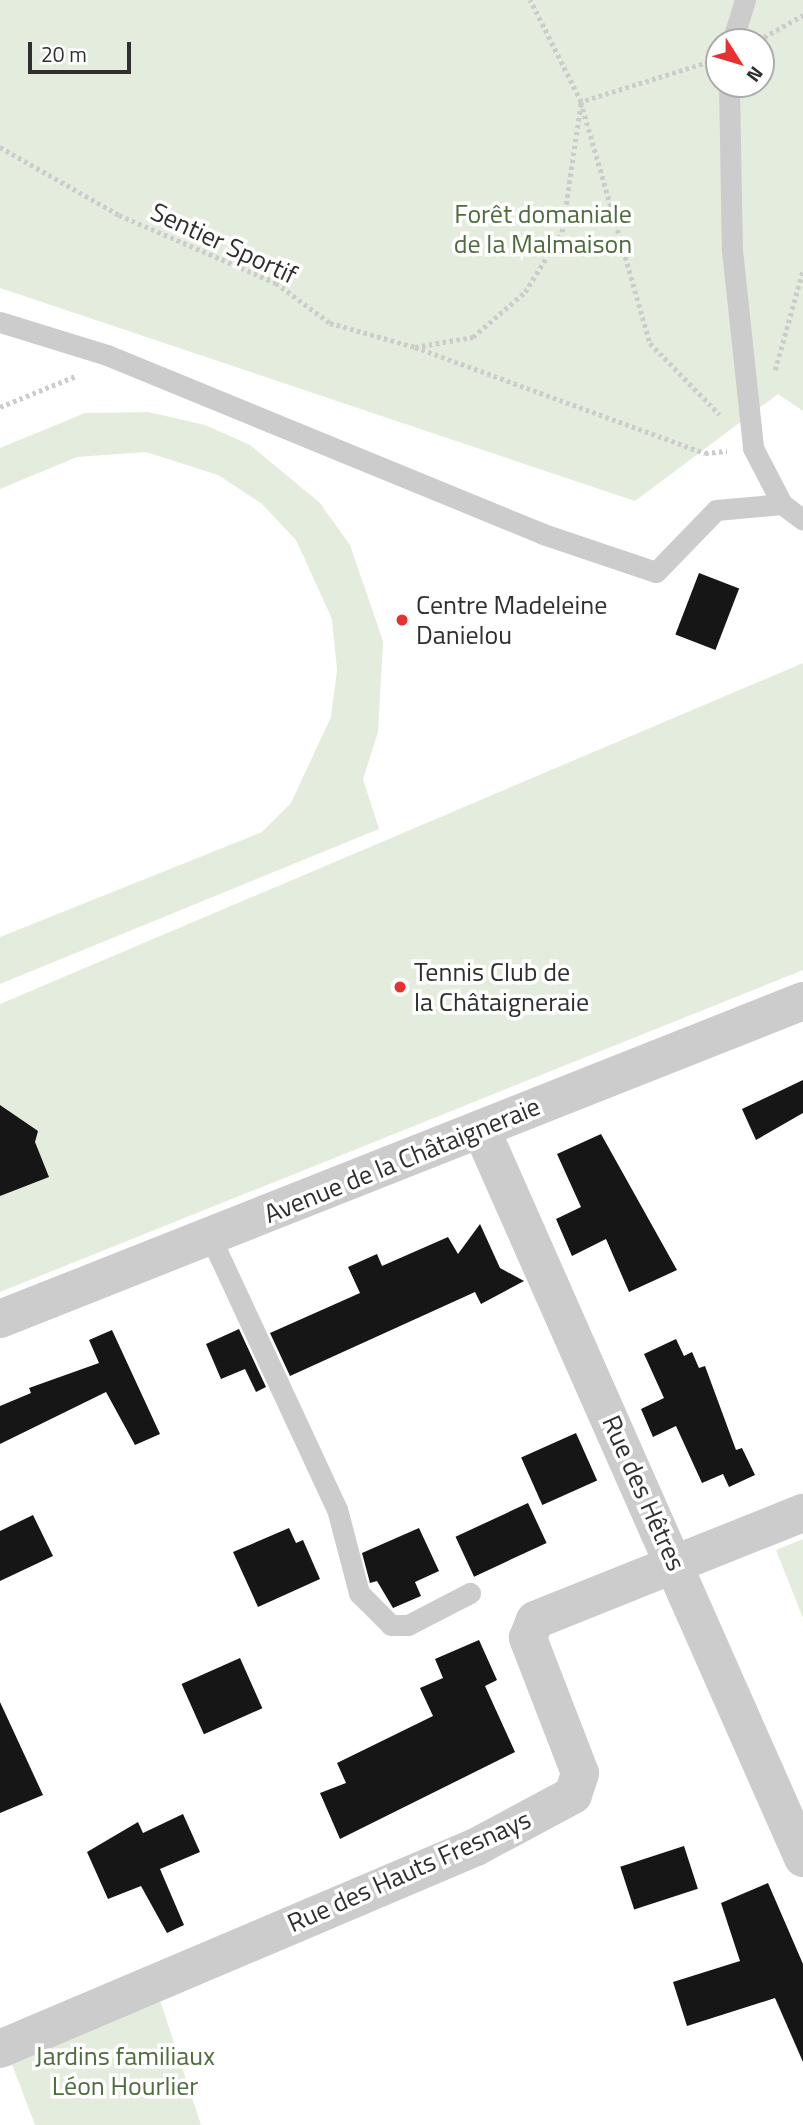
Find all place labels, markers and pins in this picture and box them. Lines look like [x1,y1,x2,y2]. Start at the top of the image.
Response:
place label: Centre Madeleine Danielou [416,589,607,650]
marker: Centre Madeleine Danielou [394,612,410,628]
place label: Tennis Club de la Châtaigneraie [414,956,589,1018]
marker: Tennis Club de la Châtaigneraie [392,979,408,995]

